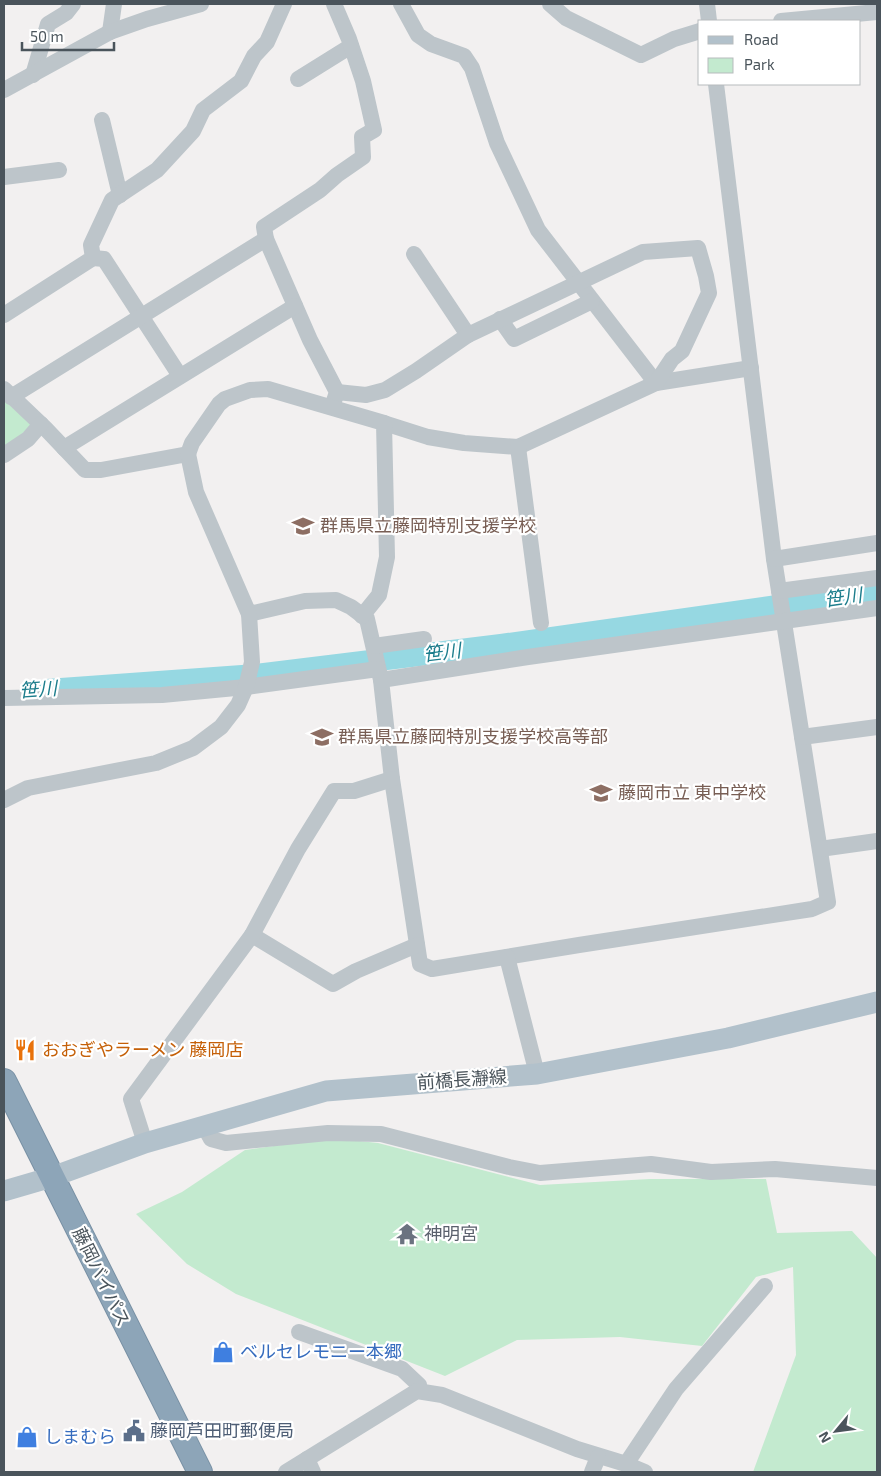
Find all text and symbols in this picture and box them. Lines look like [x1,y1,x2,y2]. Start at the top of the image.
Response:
scale bar [22,20,115,52]
legend [698,20,861,85]
text: 50 m [30,27,64,45]
text: Road [744,30,779,48]
text: Park [744,55,775,73]
school or university icon: 群馬県立藤岡特別支援学校 [290,513,316,539]
place label: 群馬県立藤岡特別支援学校 [320,514,536,536]
water label: 笹川 [823,582,865,611]
water label: 笹川 [422,638,464,665]
water label: 笹川 [18,676,60,701]
school or university icon: 群馬県立藤岡特別支援学校高等部 [309,724,335,750]
place label: 群馬県立藤岡特別支援学校高等部 [338,725,608,747]
school or university icon: 藤岡市立 東中学校 [588,780,614,806]
place label: 藤岡市立 東中学校 [618,781,766,803]
restaurant icon: おおぎやラーメン 藤岡店 [12,1037,38,1063]
place label: おおぎやラーメン 藤岡店 [42,1038,243,1060]
street label: 前橋長瀞線 [416,1065,508,1093]
temple icon: 神明宮 [394,1221,420,1247]
place label: 神明宮 [424,1222,478,1244]
street label: 藤岡バイパス [68,1223,135,1330]
shop icon: ベルセレモニー本郷 [210,1339,236,1365]
place label: ベルセレモニー本郷 [240,1340,402,1362]
north arrow [811,1406,861,1456]
public building icon: 藤岡芦田町郵便局 [121,1418,147,1444]
place label: 藤岡芦田町郵便局 [150,1419,294,1441]
shop icon: しまむら [14,1424,40,1450]
place label: しまむら [44,1425,116,1447]
text: N [814,1429,834,1446]

